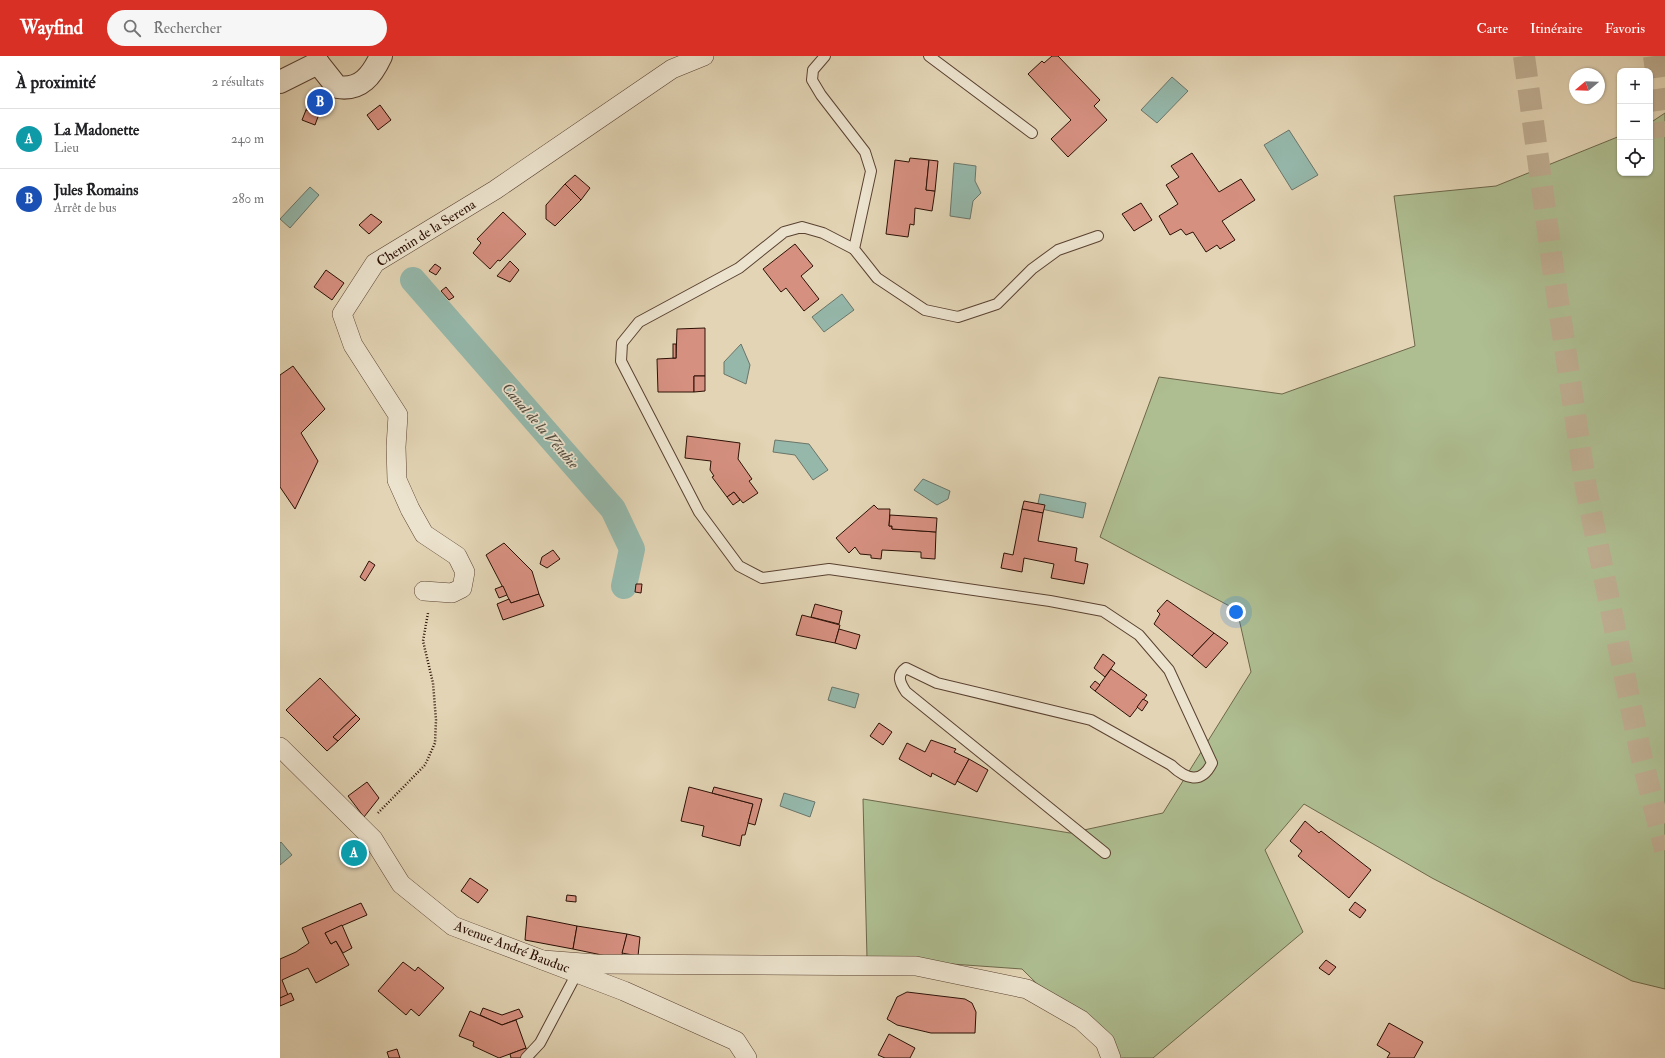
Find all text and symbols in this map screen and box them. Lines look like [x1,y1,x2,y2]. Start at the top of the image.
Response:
search box [107,10,387,46]
text: Wayfind [20,16,83,40]
icon: search [121,17,143,39]
text: Rechercher [153,19,222,38]
text: Carte [1477,20,1508,37]
text: Itinéraire [1530,20,1583,37]
text: Favoris [1605,20,1645,37]
north arrow [1569,68,1605,104]
map controls [1617,68,1653,176]
button: + [1617,68,1653,104]
text: À proximité [16,72,96,93]
text: 2 résultats [212,74,264,90]
pin: B [307,87,333,117]
button: − [1617,104,1653,140]
text: La Madonette [54,121,139,140]
text: A [25,131,33,147]
text: 240 m [231,131,264,147]
text: Lieu [54,140,79,156]
button: locate [1617,140,1653,176]
text: Jules Romains [54,181,138,200]
text: B [25,191,33,207]
text: 280 m [232,191,264,207]
street label: Chemin de la Serena [373,196,479,270]
text: Arrêt de bus [54,200,116,216]
water label: Canal de la Vésubie [497,379,583,474]
your location [1226,602,1246,622]
pin: A [341,838,367,868]
street label: Avenue André Bauduc [451,917,572,977]

